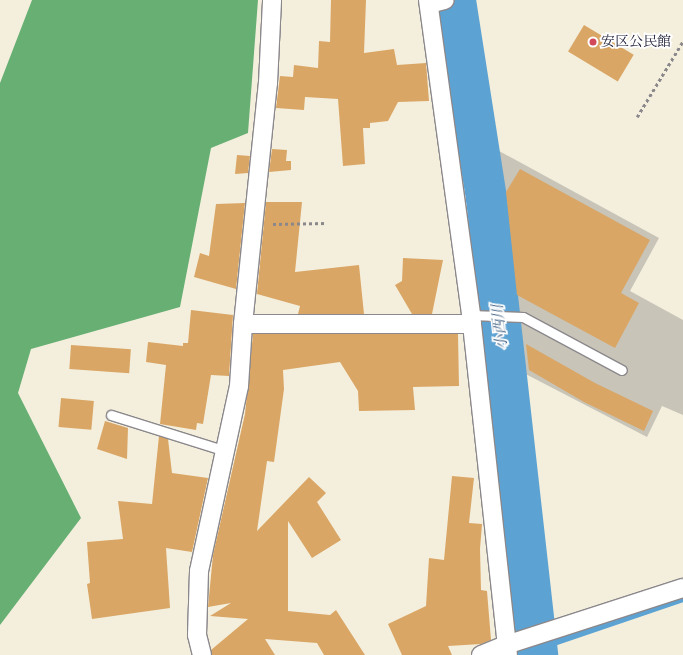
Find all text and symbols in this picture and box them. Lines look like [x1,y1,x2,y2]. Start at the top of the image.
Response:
place label: 安区公民館 [601,34,671,50]
marker: 安区公民館 [588,37,598,47]
water label: 小西川 [489,304,511,350]

